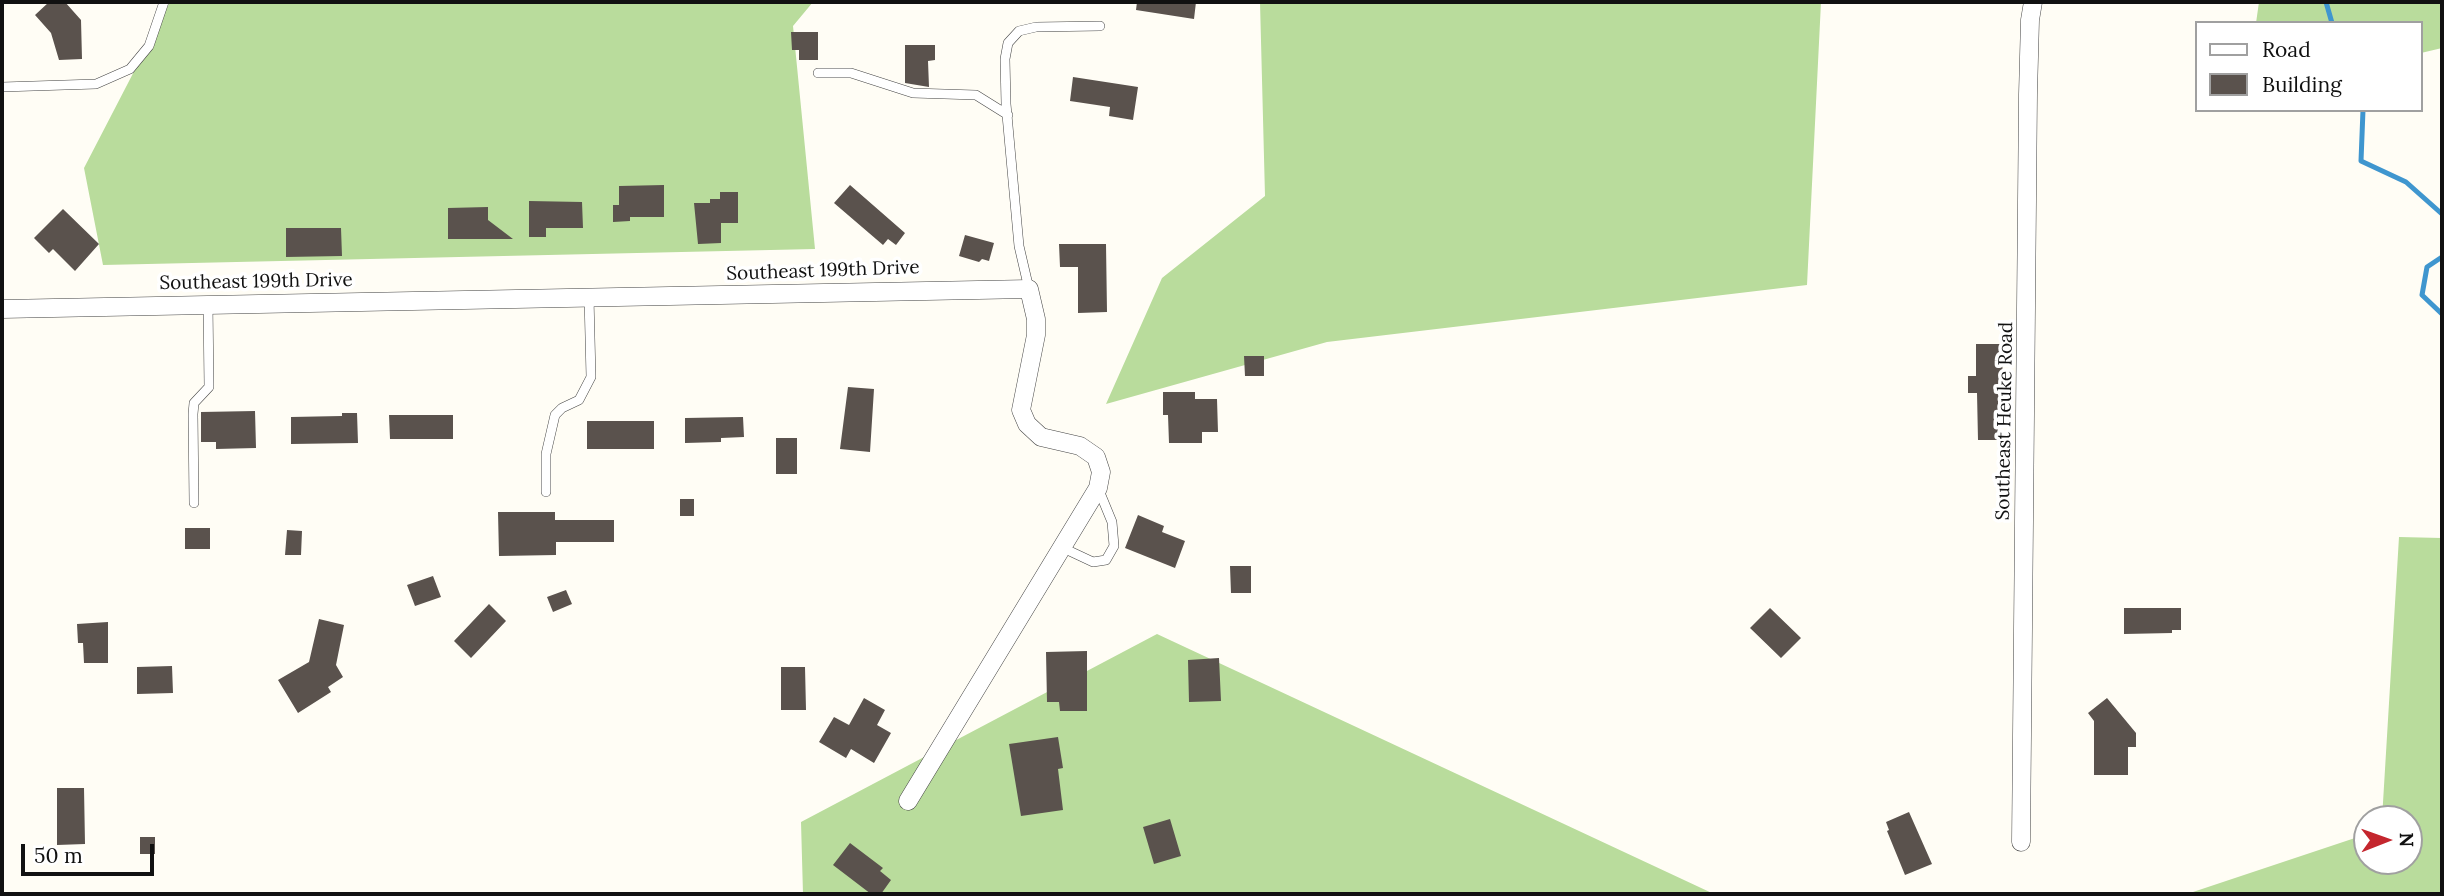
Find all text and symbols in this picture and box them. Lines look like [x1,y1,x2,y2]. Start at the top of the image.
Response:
legend [2196,21,2423,112]
text: Road [2262,36,2311,63]
text: Building [2262,71,2342,98]
street label: Southeast 199th Drive [726,256,920,286]
street label: Southeast 199th Drive [159,269,353,295]
street label: Southeast Heuke Road [1992,321,2018,521]
north arrow [2353,805,2423,875]
scale bar [24,830,158,874]
text: N [2395,832,2419,847]
text: 50 m [34,842,83,869]

